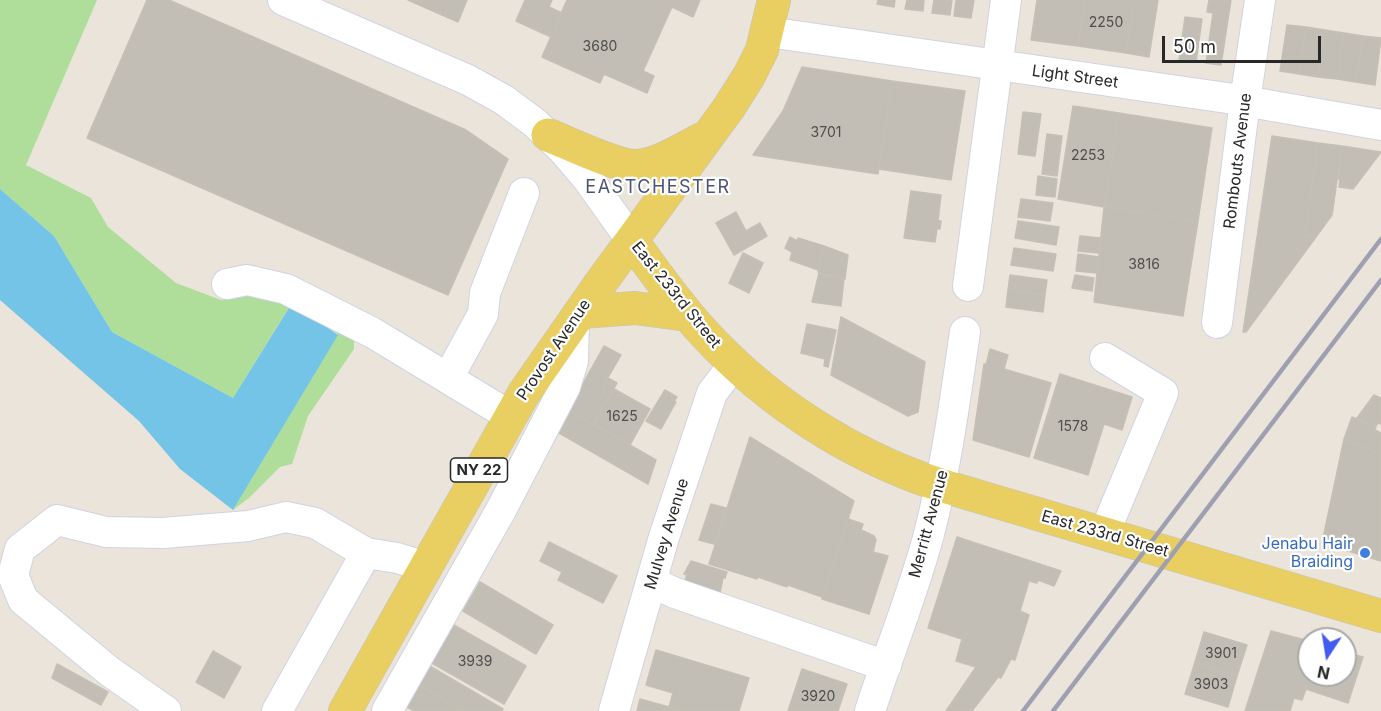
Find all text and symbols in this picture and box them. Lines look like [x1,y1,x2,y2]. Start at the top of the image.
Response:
house number: 2250 [1089,15,1123,31]
scale bar [1165,24,1324,62]
text: 50 m [1173,36,1216,57]
house number: 3680 [583,39,617,55]
street label: Light Street [1031,61,1119,93]
street label: Rombouts Avenue [1220,92,1256,230]
house number: 3701 [811,125,841,141]
house number: 2253 [1071,148,1105,164]
district label: EASTCHESTER [585,177,731,199]
street label: East 233rd Street [627,238,725,352]
house number: 3816 [1128,257,1160,273]
street label: Provost Avenue [513,296,595,404]
house number: 1625 [606,409,638,425]
house number: 1578 [1058,419,1088,435]
road number: NY 22 [450,458,508,482]
street label: Merritt Avenue [905,468,953,580]
street label: Mulvey Avenue [641,476,693,592]
street label: East 233rd Street [1039,507,1171,561]
place label: Jenabu Hair Braiding [1262,534,1353,572]
marker: Jenabu Hair Braiding [1358,546,1372,560]
north arrow [1297,627,1357,687]
house number: 3901 [1205,646,1237,662]
house number: 3939 [458,654,492,670]
text: N [1316,662,1332,684]
house number: 3903 [1194,677,1228,693]
house number: 3920 [801,689,835,705]

